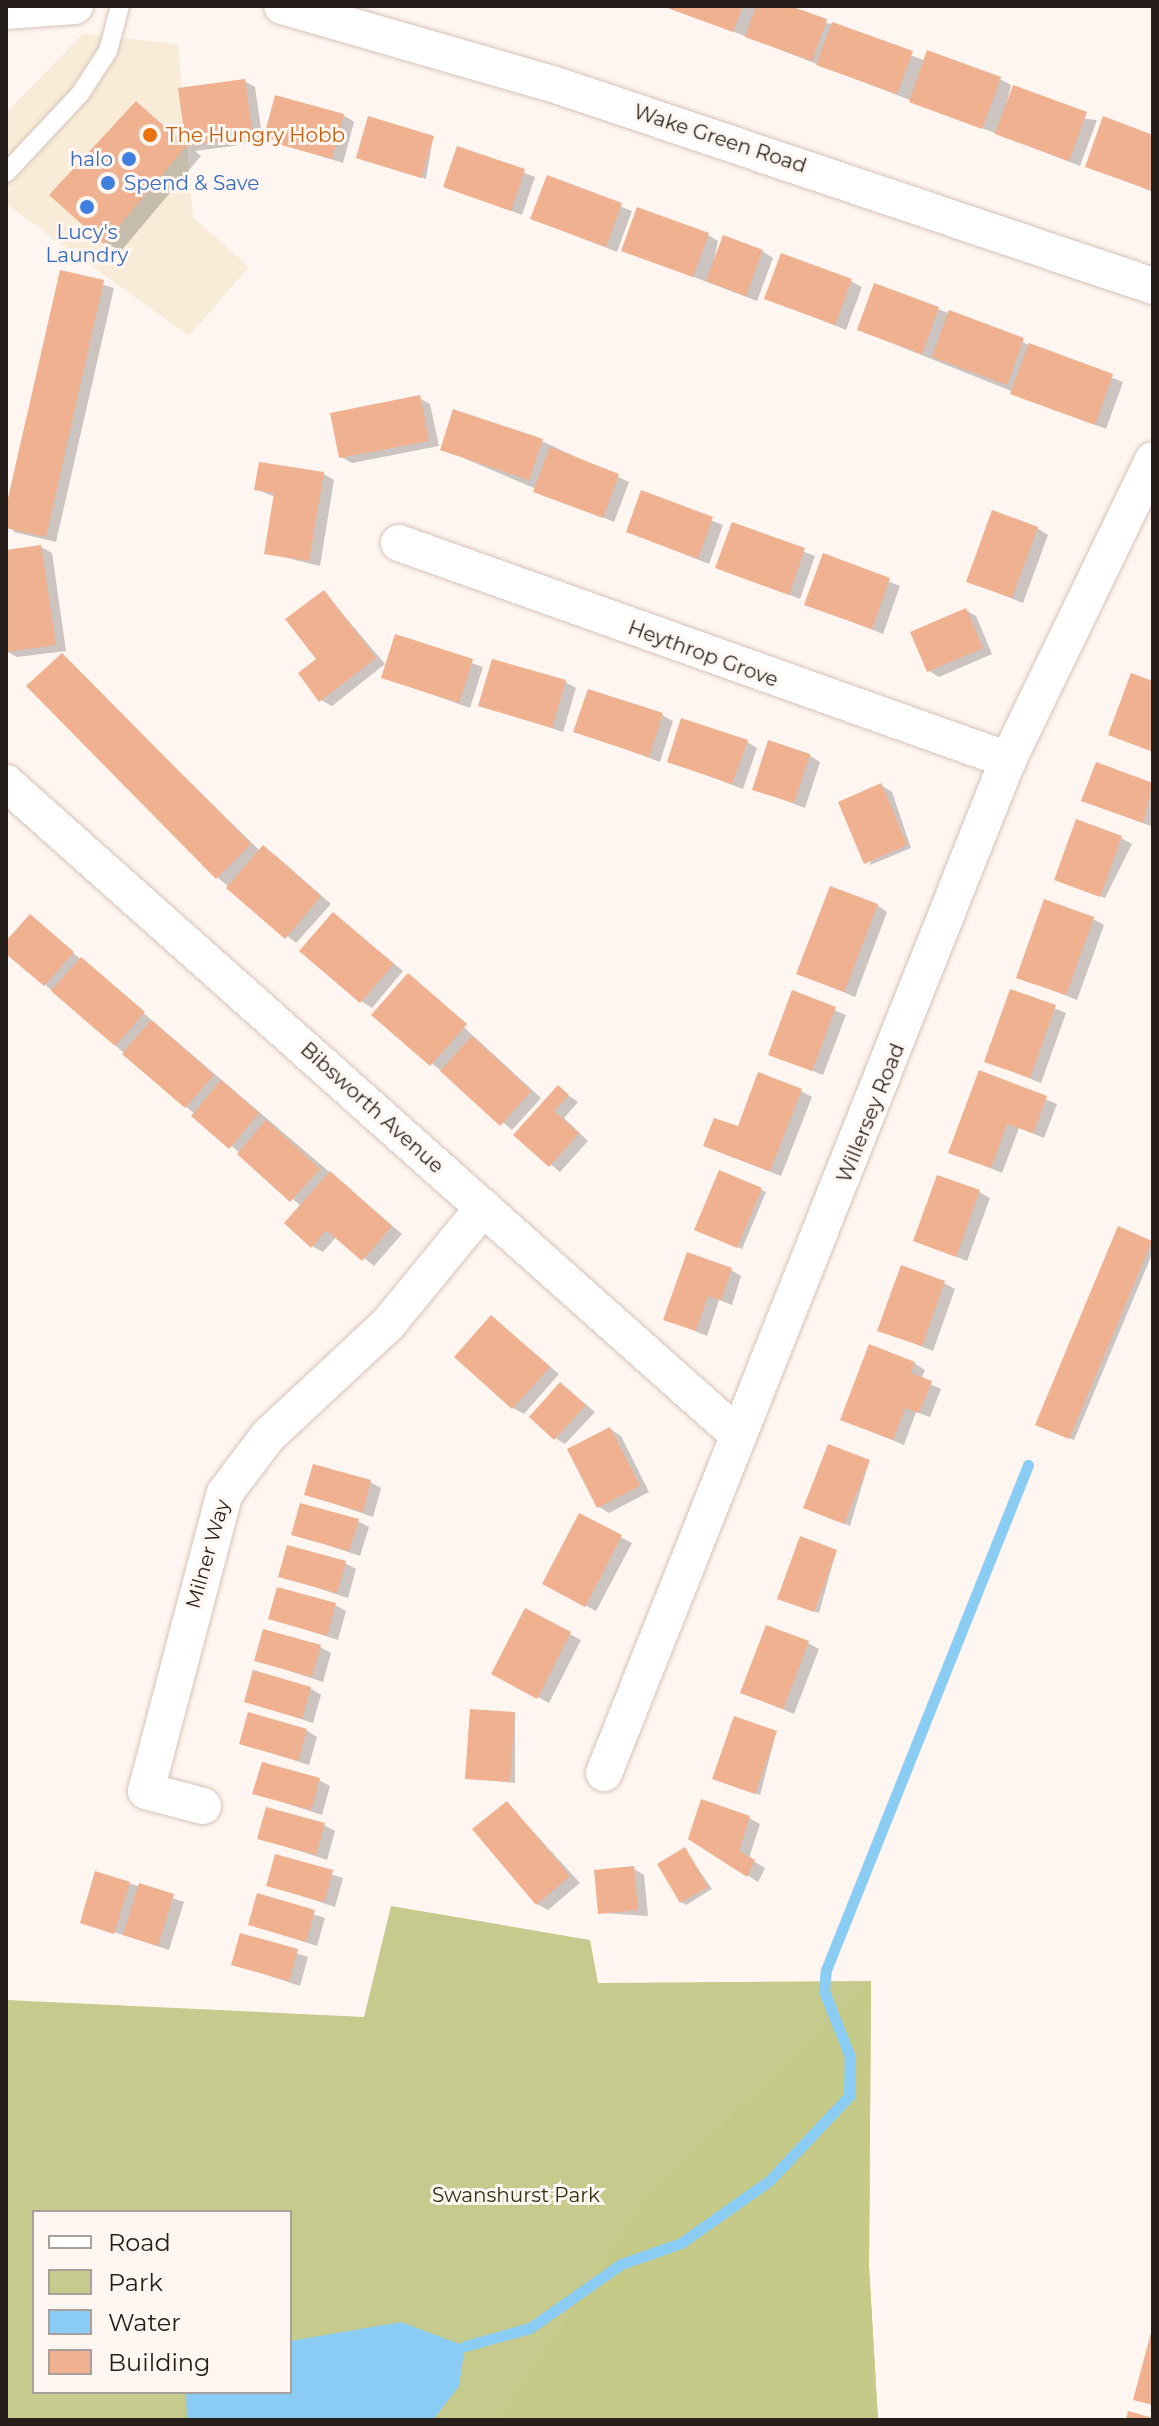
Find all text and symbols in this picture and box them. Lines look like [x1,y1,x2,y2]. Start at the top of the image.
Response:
street label: Wake Green Road [631,100,809,178]
place label: The Hungry Hobb [166,123,345,147]
marker: The Hungry Hobb [141,126,159,144]
place label: halo [70,147,113,171]
marker: halo [120,150,138,168]
place label: Spend & Save [124,171,259,195]
marker: Spend & Save [99,174,117,192]
marker: Lucy's Laundry [78,198,96,216]
place label: Lucy's Laundry [46,220,128,267]
street label: Heythrop Grove [625,616,781,692]
street label: Bibsworth Avenue [296,1037,448,1179]
street label: Willersey Road [832,1040,910,1186]
street label: Milner Way [181,1497,235,1611]
park label: Swanshurst Park [432,2183,600,2207]
legend [32,2210,292,2394]
text: Road [108,2228,171,2257]
text: Park [108,2268,163,2297]
text: Water [108,2308,181,2337]
text: Building [108,2348,211,2377]

